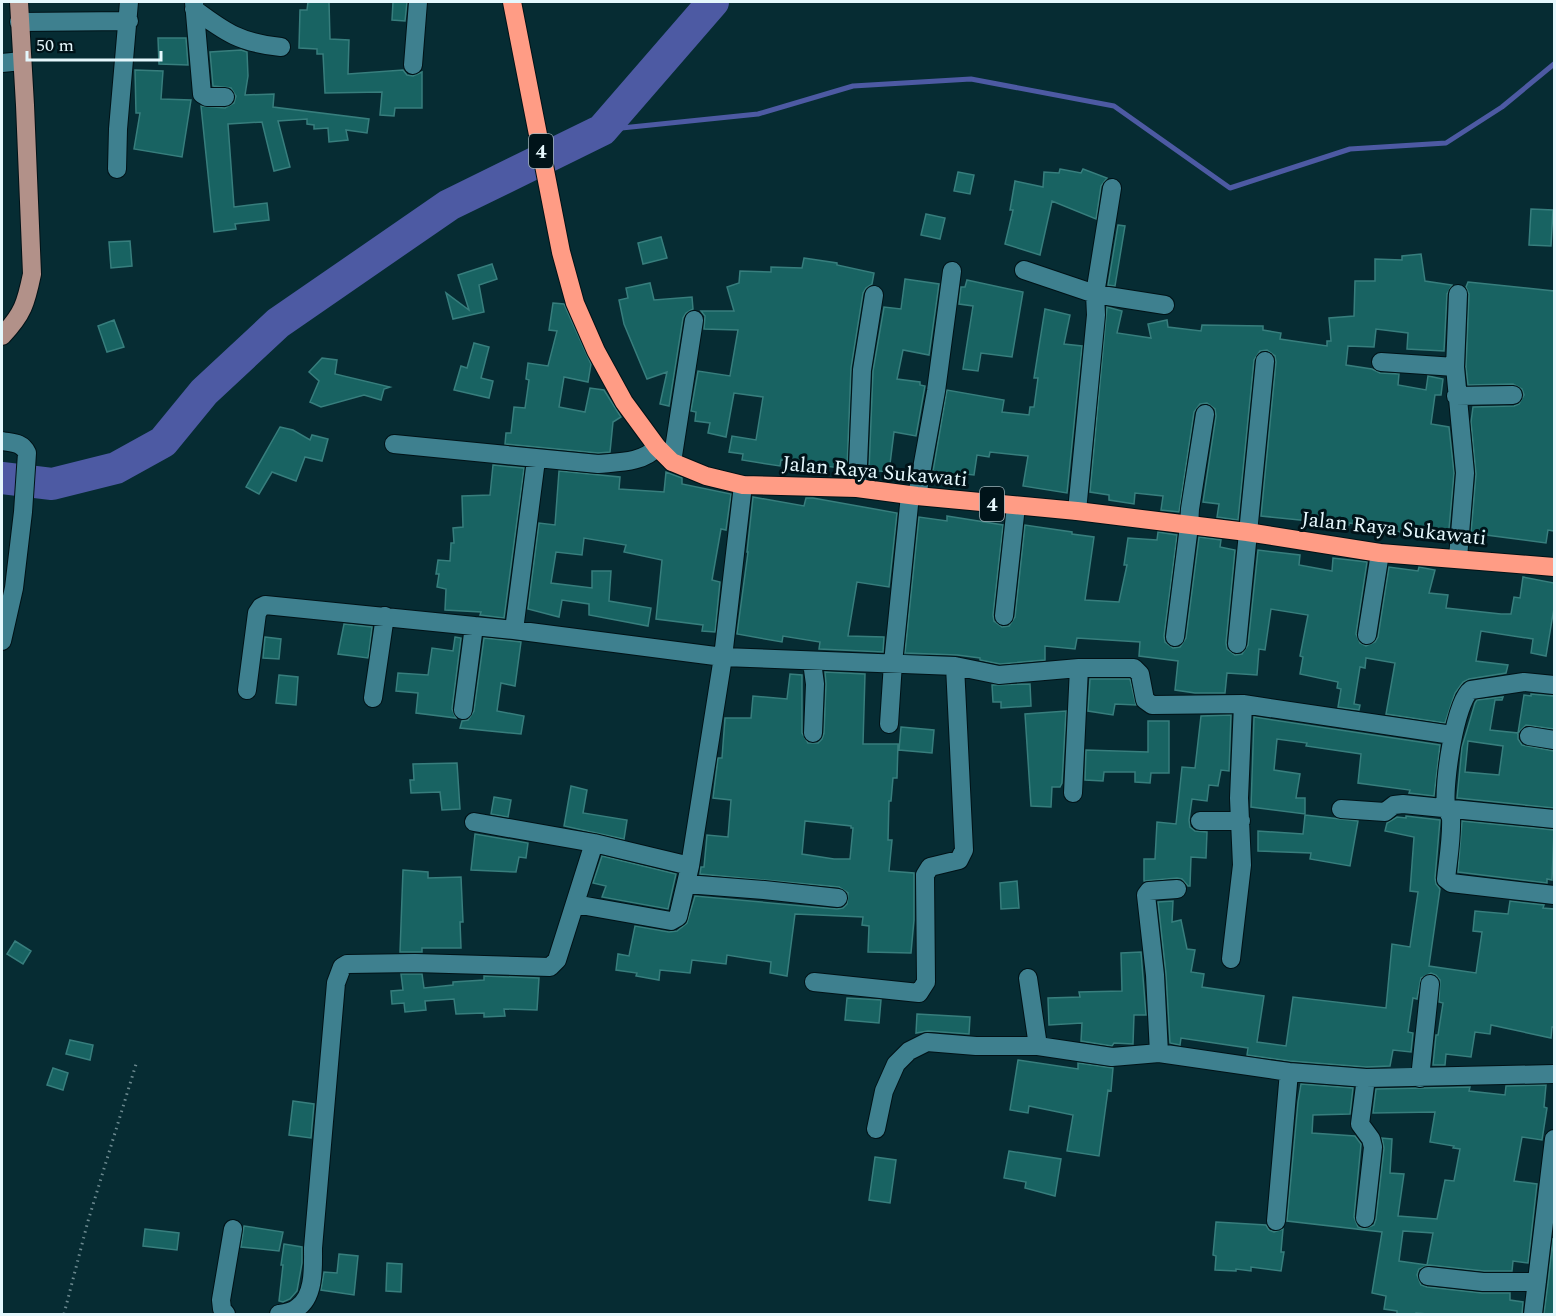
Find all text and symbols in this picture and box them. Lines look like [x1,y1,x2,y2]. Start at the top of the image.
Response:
scale bar [27,24,160,62]
text: 50 m [36,32,74,59]
road number: 4 [529,134,553,168]
street label: Jalan Raya Sukawati [781,448,969,496]
road number: 4 [980,487,1004,521]
street label: Jalan Raya Sukawati [1300,503,1488,555]

